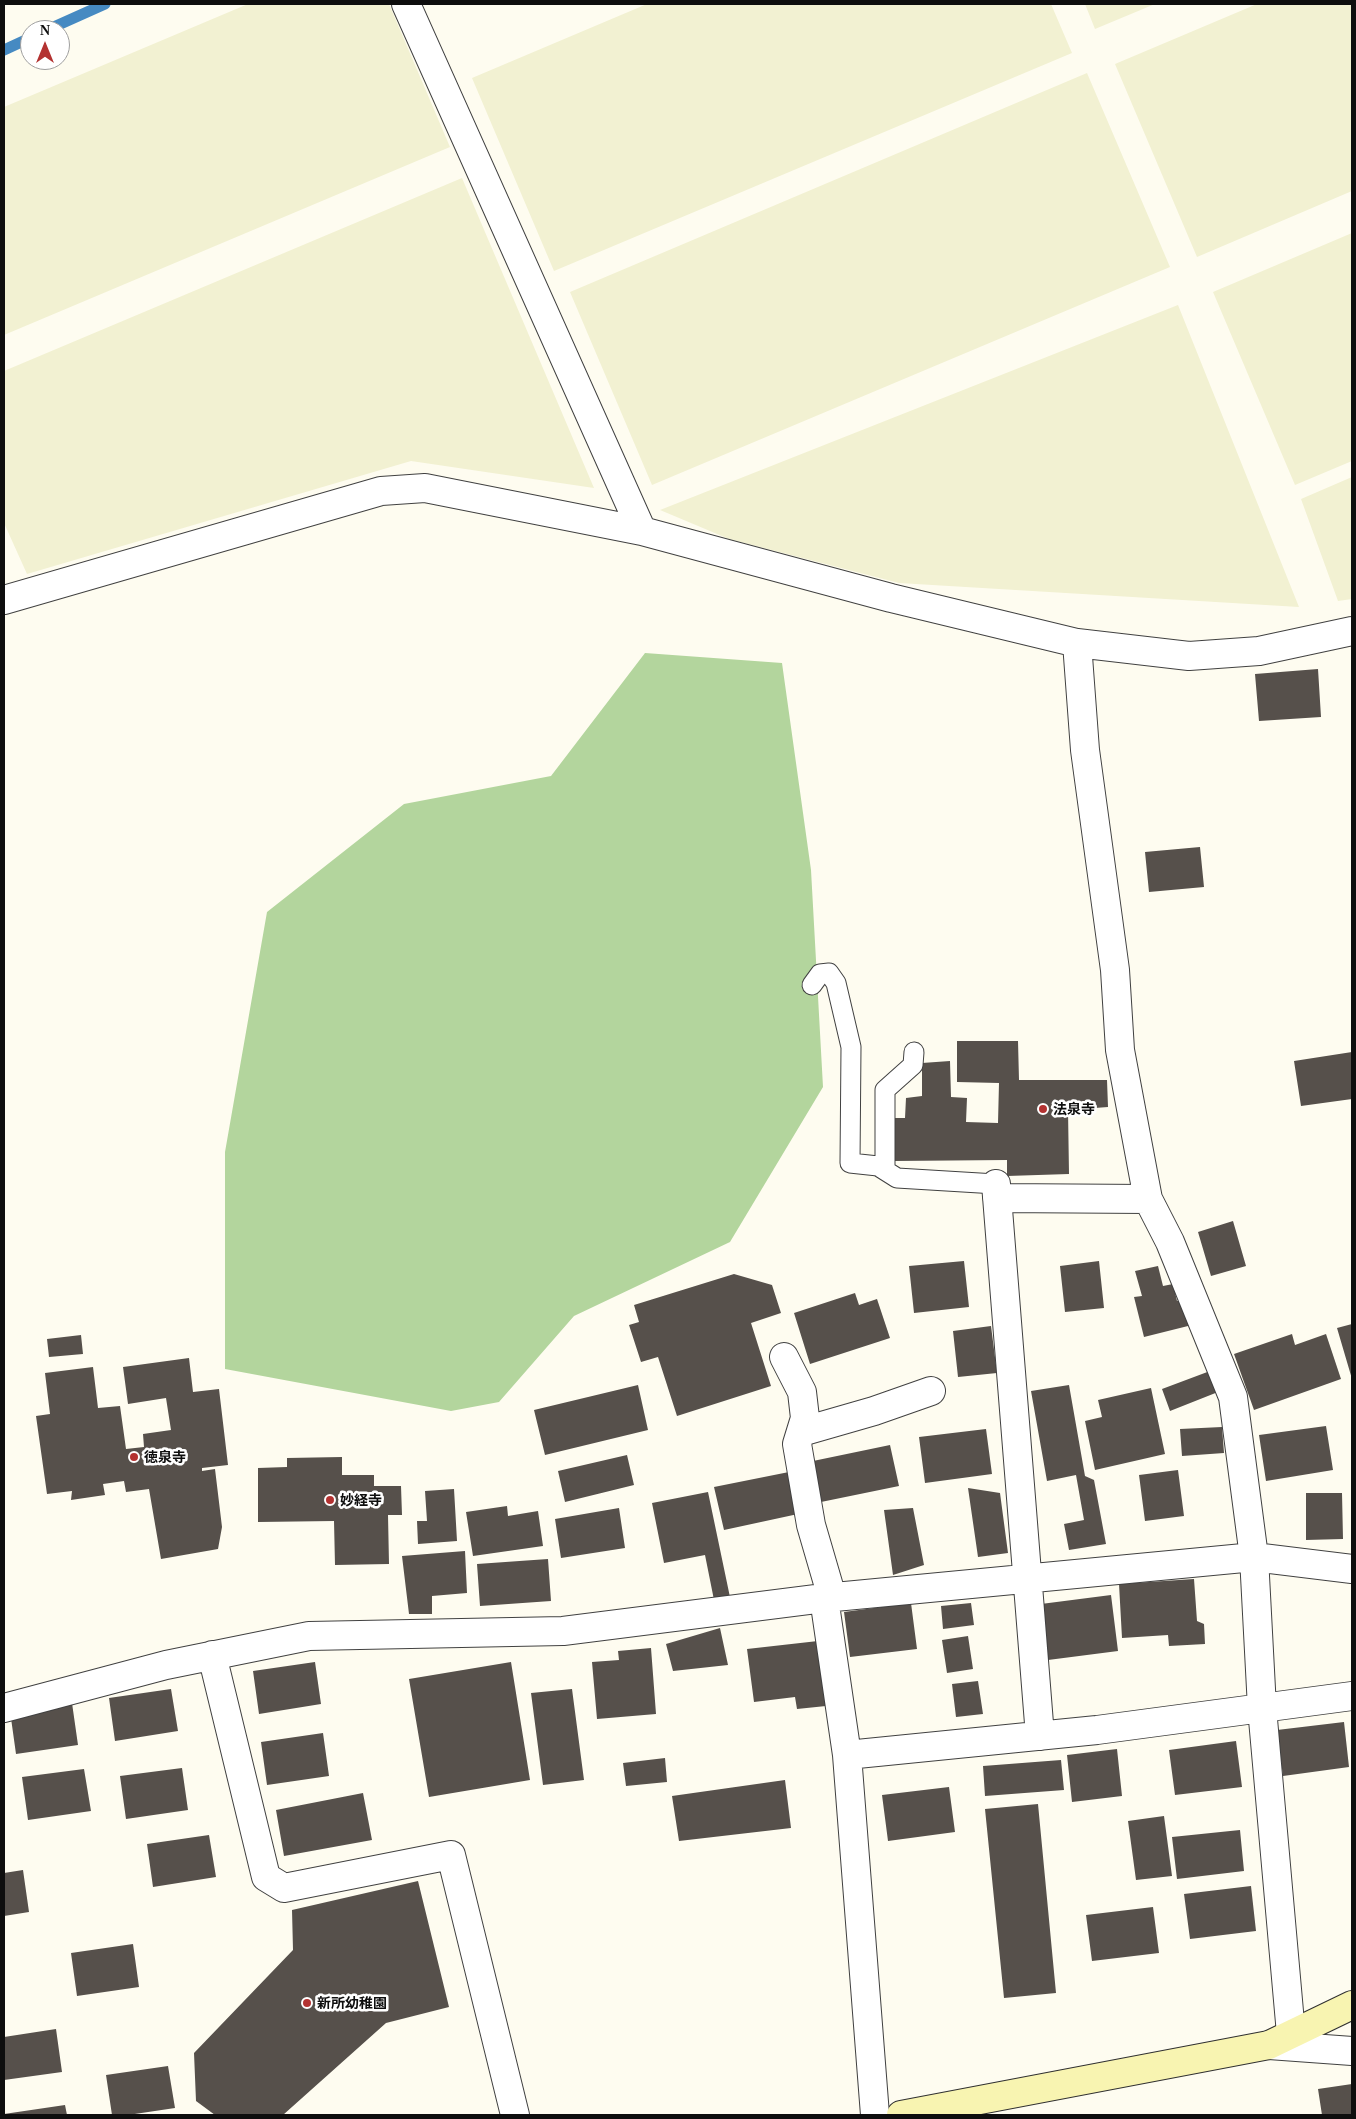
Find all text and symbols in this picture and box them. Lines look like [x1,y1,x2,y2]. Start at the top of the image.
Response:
north arrow [20,20,70,70]
text: N [40,23,50,38]
place label: 法泉寺 [1053,1101,1095,1117]
marker: 法泉寺 [1037,1103,1049,1115]
place label: 徳泉寺 [144,1449,186,1465]
marker: 徳泉寺 [128,1451,140,1463]
place label: 妙経寺 [340,1492,382,1508]
marker: 妙経寺 [324,1494,336,1506]
place label: 新所幼稚園 [317,1995,387,2011]
marker: 新所幼稚園 [301,1997,313,2009]

